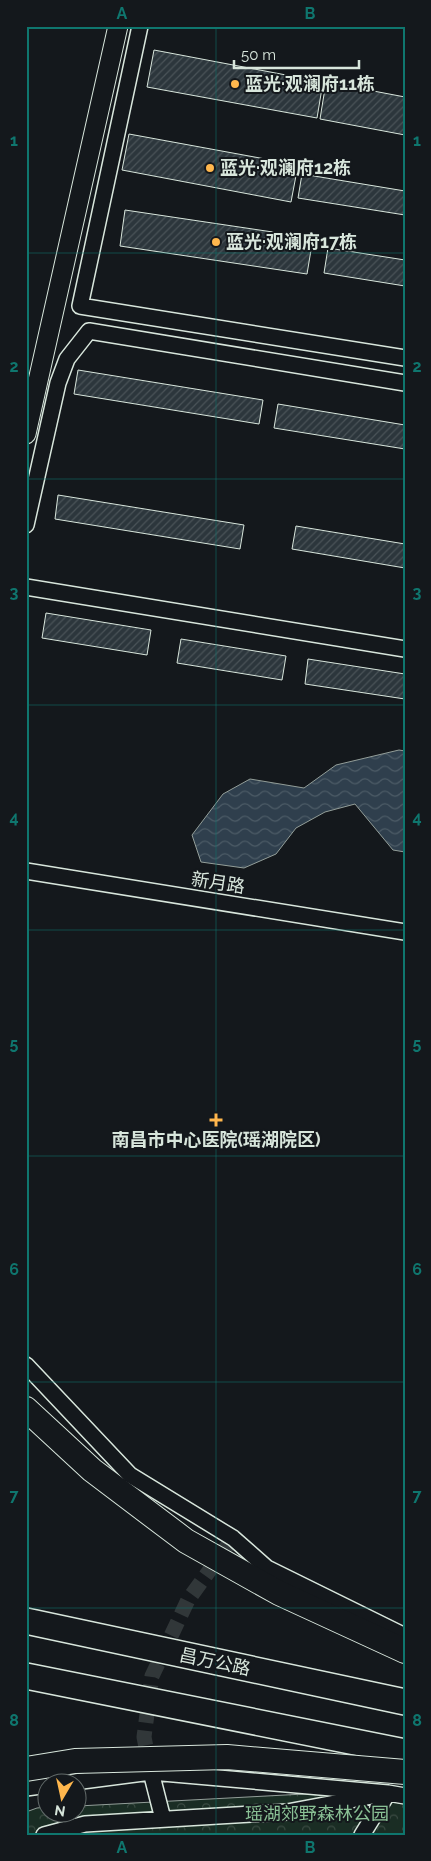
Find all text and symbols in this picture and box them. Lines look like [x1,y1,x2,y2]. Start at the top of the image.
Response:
text: A [117,4,128,23]
text: B [305,4,316,23]
scale bar [234,38,358,70]
text: 50 m [241,46,276,64]
place label: 蓝光·观澜府11栋 [245,73,375,94]
marker: 蓝光·观澜府11栋 [229,78,241,90]
text: 1 [10,131,18,150]
text: 1 [413,131,421,150]
place label: 蓝光·观澜府12栋 [220,157,351,178]
marker: 蓝光·观澜府12栋 [204,162,216,174]
place label: 蓝光·观澜府17栋 [226,231,357,252]
marker: 蓝光·观澜府17栋 [210,236,222,248]
text: 2 [9,357,19,376]
text: 2 [412,357,422,376]
text: 3 [10,583,19,602]
text: 3 [413,583,422,602]
text: 4 [9,808,19,827]
text: 4 [412,808,422,827]
street label: 新月路 [190,868,246,897]
text: 5 [10,1034,19,1053]
text: 5 [413,1034,422,1053]
marker: 南昌市中心医院(瑶湖院区) [209,1113,223,1127]
place label: 南昌市中心医院(瑶湖院区) [111,1129,321,1150]
text: 6 [9,1260,19,1279]
text: 6 [412,1260,422,1279]
text: 7 [10,1486,19,1505]
text: 7 [413,1486,422,1505]
street label: 昌万公路 [178,1644,253,1679]
text: 8 [9,1711,19,1730]
text: 8 [412,1711,422,1730]
north arrow [38,1774,88,1824]
text: N [53,1802,66,1820]
park label: 瑶湖郊野森林公园 [245,1803,389,1824]
text: A [117,1838,128,1857]
text: B [305,1838,316,1857]

